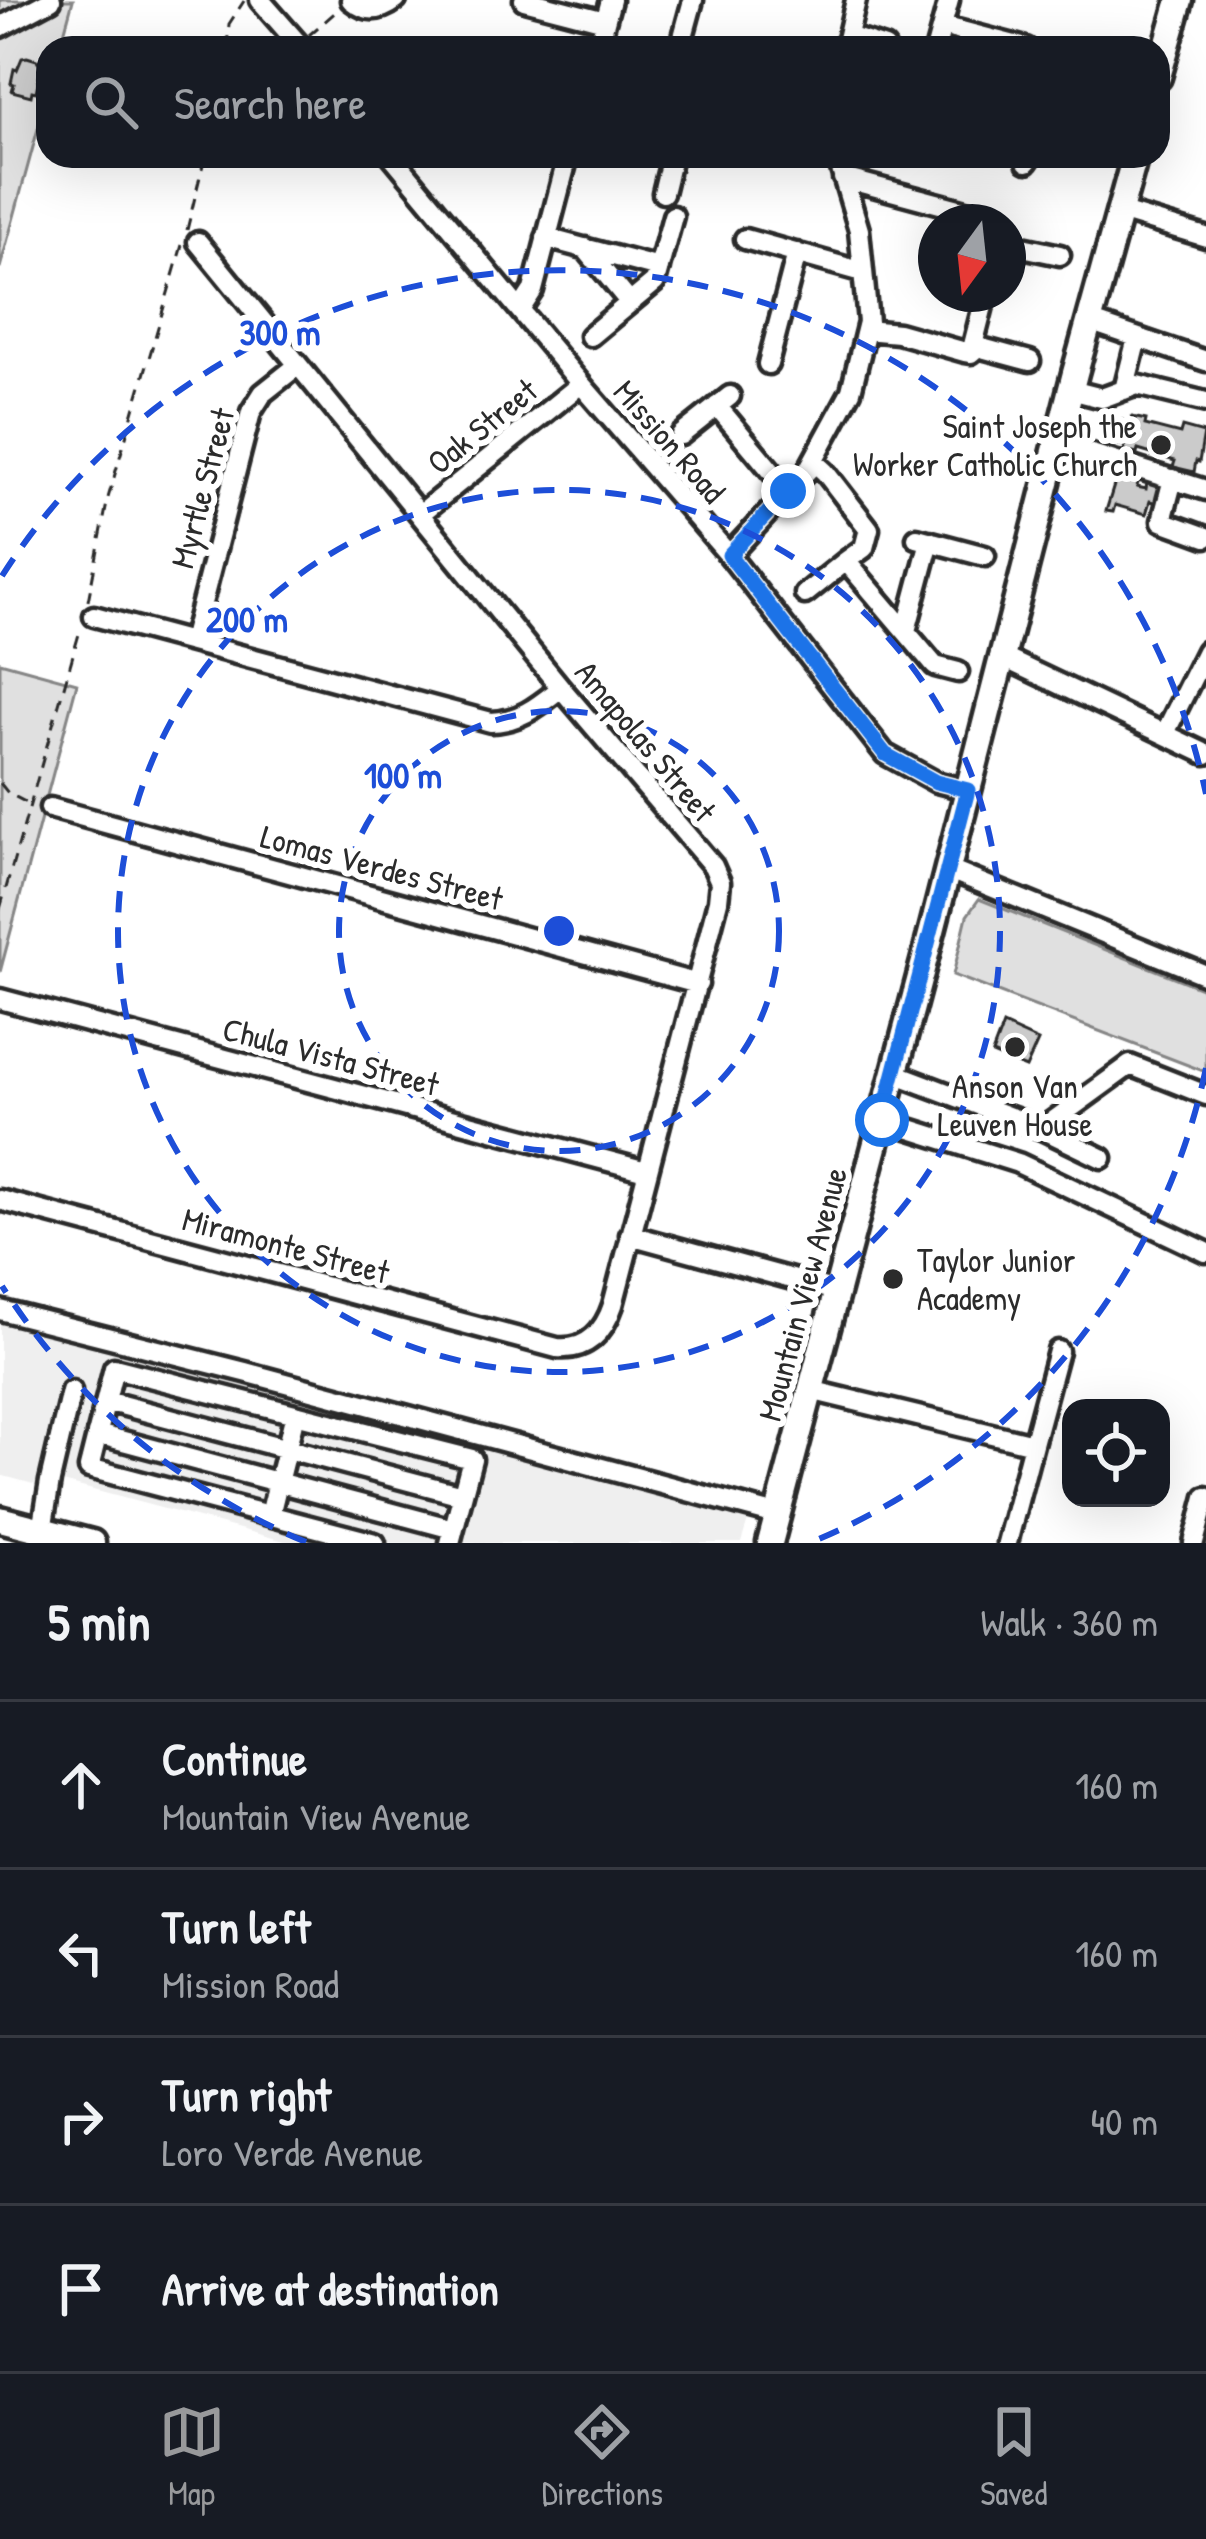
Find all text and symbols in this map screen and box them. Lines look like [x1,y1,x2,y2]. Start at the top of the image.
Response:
search box [36,36,1170,168]
icon: search [78,69,144,135]
text: Search here [174,72,366,133]
north arrow [918,204,1026,312]
text: 300 m [239,307,321,356]
street label: Oak Street [418,368,547,484]
street label: Mission Road [604,370,736,512]
street label: Myrtle Street [160,402,246,573]
place label: Saint Joseph the Worker Catholic Church [853,404,1137,486]
marker: Saint Joseph the Worker Catholic Church [1148,432,1174,458]
route end [761,464,815,518]
text: 200 m [206,594,288,643]
street label: Amapolas Street [565,651,727,832]
text: 100 m [364,750,442,799]
street label: Lomas Verdes Street [256,814,508,921]
centre of rings [538,910,580,952]
street label: Chula Vista Street [218,1006,444,1106]
marker: Anson Van Leuven House [1002,1034,1028,1060]
place label: Anson Van Leuven House [937,1064,1093,1146]
route start [855,1093,909,1147]
street label: Mountain View Avenue [747,1162,857,1426]
street label: Miramonte Street [178,1196,395,1294]
place label: Taylor Junior Academy [917,1238,1076,1321]
marker: Taylor Junior Academy [880,1266,906,1292]
map controls [1062,1399,1170,1507]
button: locate [1062,1399,1170,1507]
text: 5 min [48,1587,150,1656]
text: Walk · 360 m [980,1595,1158,1648]
text: Continue [162,1728,307,1789]
icon: ahead [48,1752,114,1818]
text: 160 m [1075,1758,1158,1811]
text: Mountain View Avenue [162,1789,470,1842]
text: Turn left [162,1896,311,1957]
icon: left [48,1920,114,1986]
text: 160 m [1075,1926,1158,1979]
text: Mission Road [162,1957,339,2010]
text: Turn right [162,2064,331,2125]
icon: right [48,2088,114,2154]
text: 40 m [1090,2094,1158,2147]
text: Loro Verde Avenue [162,2125,423,2178]
icon: arrive [48,2256,114,2322]
text: Arrive at destination [162,2258,499,2319]
tab: Map [159,2399,225,2515]
tab: Directions [542,2399,663,2515]
tab: Saved [980,2399,1047,2515]

